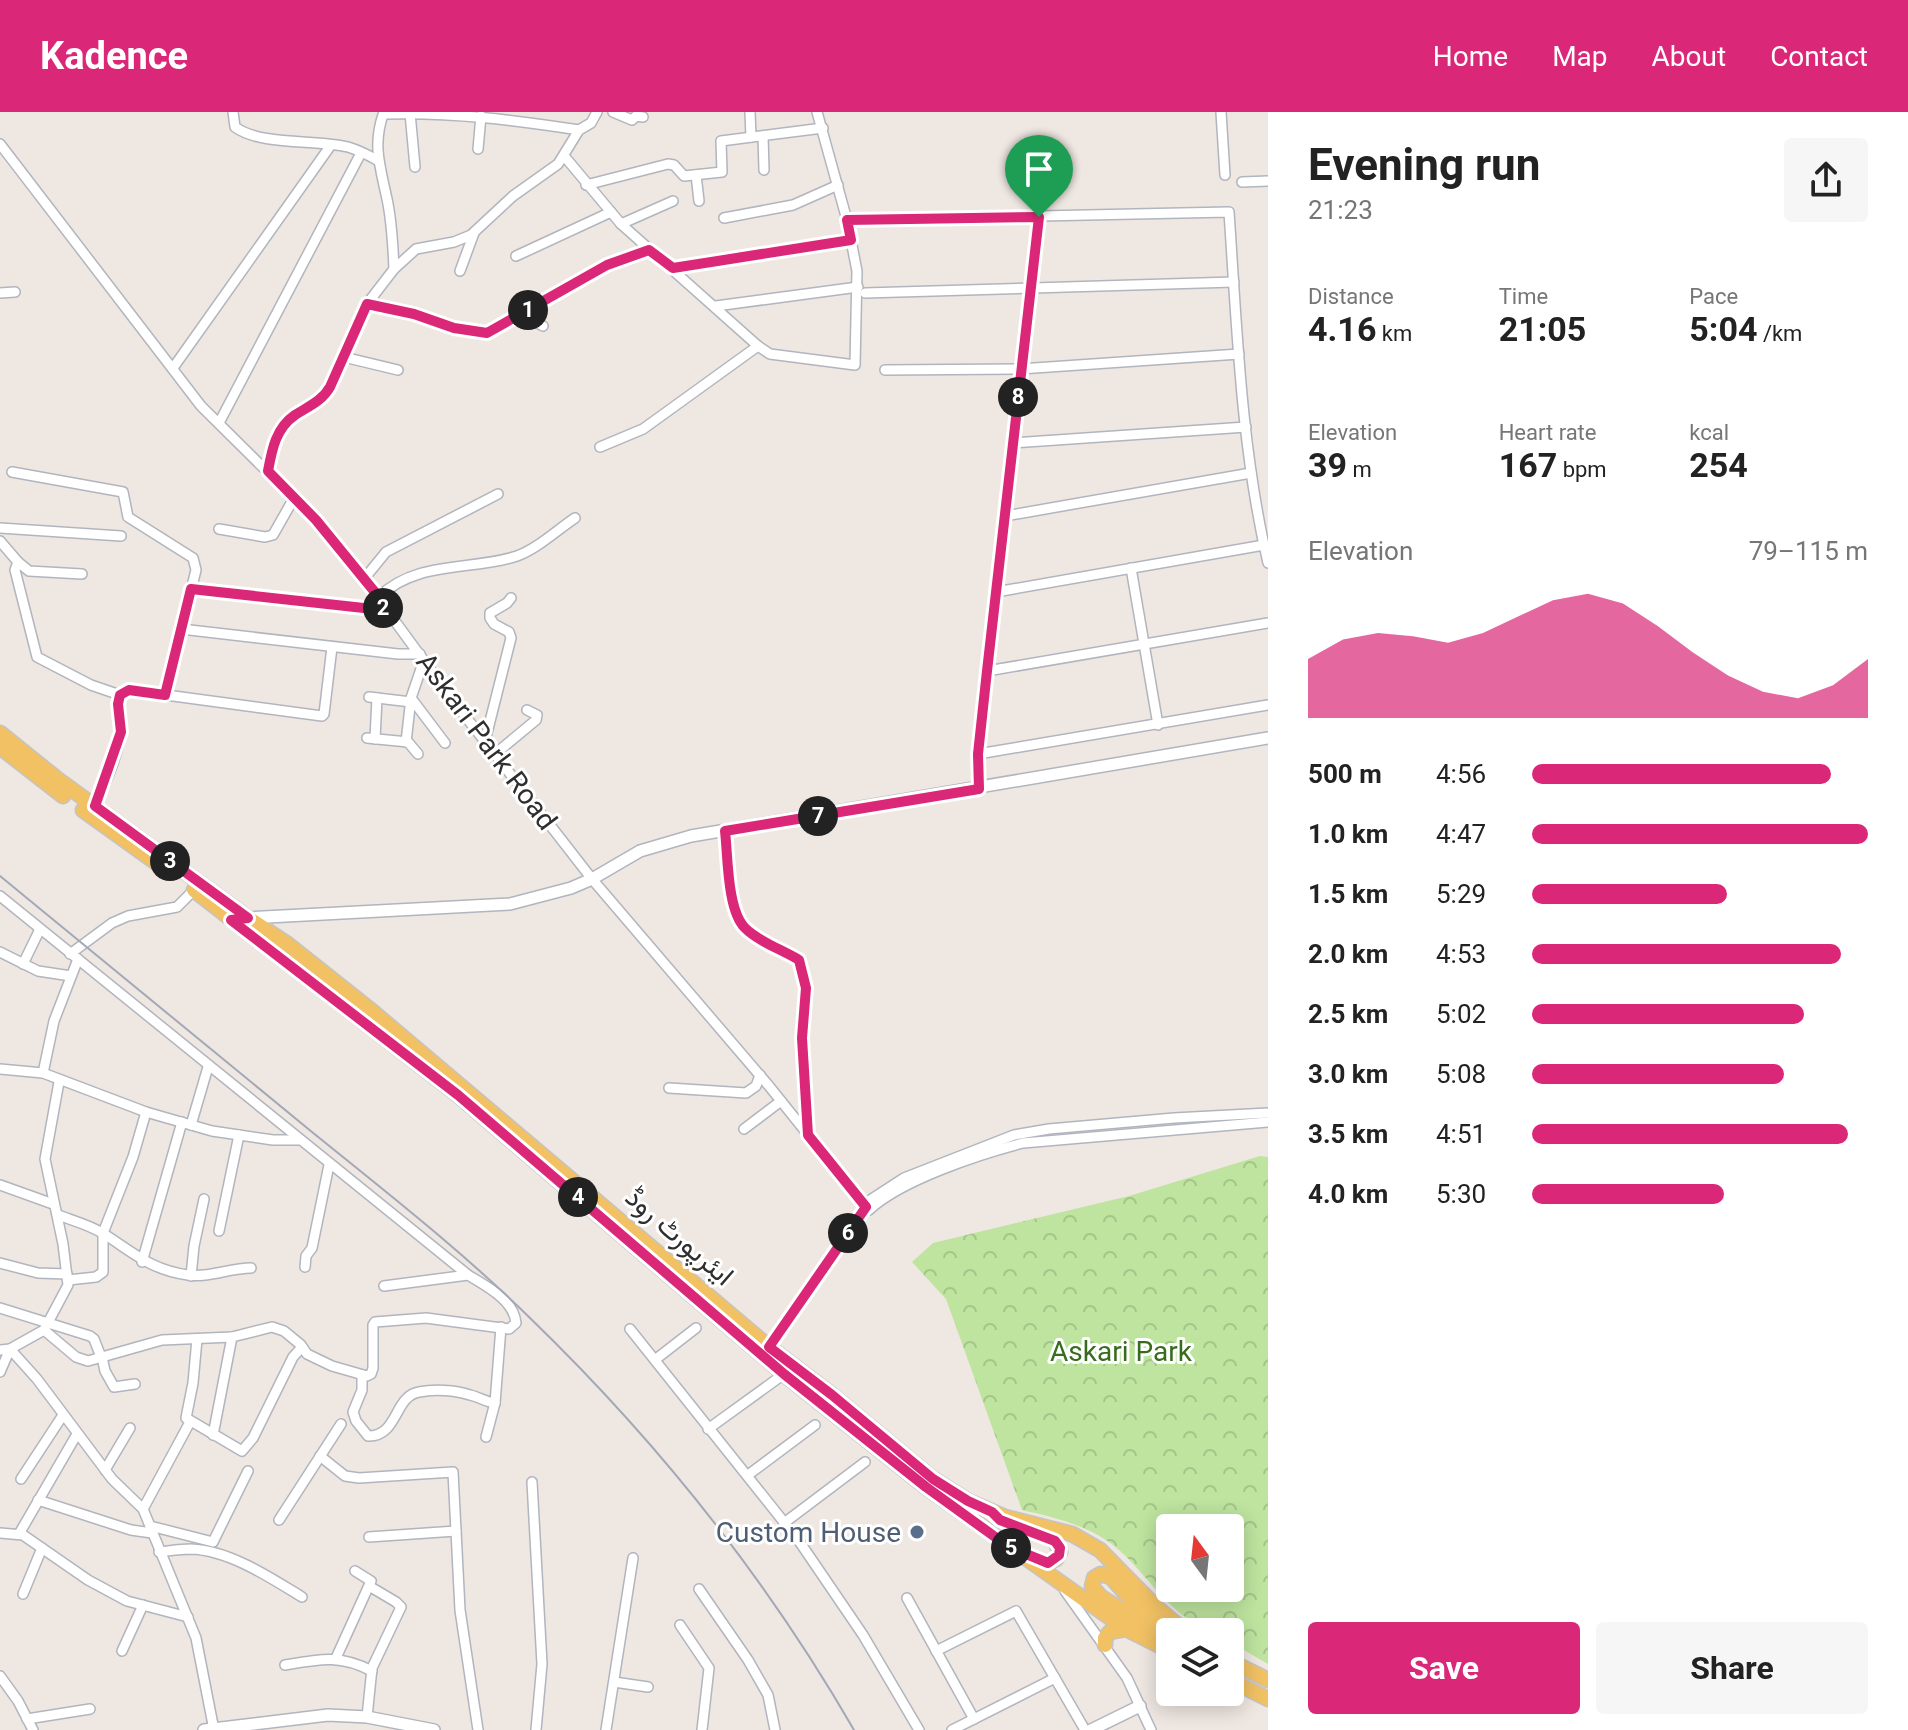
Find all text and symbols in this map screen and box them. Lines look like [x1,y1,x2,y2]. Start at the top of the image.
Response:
text: Kadence [40,34,188,78]
text: Home [1433,40,1508,73]
text: Map [1552,40,1608,73]
text: About [1652,40,1726,73]
text: Contact [1770,40,1868,73]
pin [1005,135,1073,217]
button: share [1784,138,1868,222]
text: Evening run [1308,139,1540,191]
icon: arrive [1017,147,1061,191]
text: 21:23 [1308,195,1373,225]
text: Distance [1308,284,1394,309]
text: Time [1499,284,1548,309]
text: Pace [1689,284,1738,309]
pin: 1 [508,290,548,330]
text: 1 [522,297,534,322]
text: 4.16 [1308,309,1376,349]
text: 21:05 [1499,309,1586,349]
text: 5:04 [1689,309,1757,349]
text: km [1376,321,1412,346]
text: /km [1757,321,1802,346]
pin: 8 [998,377,1038,417]
text: 8 [1012,384,1024,409]
text: Elevation [1308,420,1397,445]
text: Heart rate [1499,420,1597,445]
text: kcal [1689,420,1729,445]
text: 39 [1308,445,1347,485]
text: 167 [1499,445,1557,485]
text: 254 [1689,445,1748,485]
text: m [1347,457,1372,482]
text: bpm [1557,457,1607,482]
text: Elevation [1308,536,1413,566]
text: 79–115 m [1749,536,1868,566]
pin: 2 [363,588,403,628]
text: 2 [377,595,389,620]
street label: Askari Park Road [409,646,564,836]
text: 500 m [1308,759,1382,789]
text: 4:56 [1436,759,1486,789]
pin: 7 [798,796,838,836]
text: 7 [812,803,824,828]
text: 1.0 km [1308,819,1388,849]
text: 4:47 [1436,819,1486,849]
pin: 3 [150,841,190,881]
text: 3 [164,848,176,873]
text: 1.5 km [1308,879,1388,909]
text: 5:29 [1436,879,1486,909]
text: 2.0 km [1308,939,1388,969]
text: 4:53 [1436,939,1486,969]
text: 2.5 km [1308,999,1388,1029]
text: 5:02 [1436,999,1486,1029]
text: 3.0 km [1308,1059,1388,1089]
text: 5:08 [1436,1059,1486,1089]
text: 3.5 km [1308,1119,1388,1149]
text: 4:51 [1436,1119,1486,1149]
pin: 4 [558,1177,598,1217]
text: 4.0 km [1308,1179,1388,1209]
text: 5:30 [1436,1179,1486,1209]
street label: ایئرپورٹ روڈ [617,1180,741,1294]
text: 4 [572,1184,584,1209]
pin: 6 [828,1213,868,1253]
text: 6 [842,1220,854,1245]
park label: Askari Park [1050,1335,1193,1368]
north arrow [1156,1514,1244,1602]
map controls [1156,1514,1244,1706]
place label: Custom House [716,1516,901,1549]
marker: Custom House [908,1523,926,1541]
pin: 5 [991,1528,1031,1568]
text: 5 [1005,1535,1017,1560]
button: layers [1156,1618,1244,1706]
button: Save [1308,1622,1580,1714]
button: Share [1596,1622,1868,1714]

